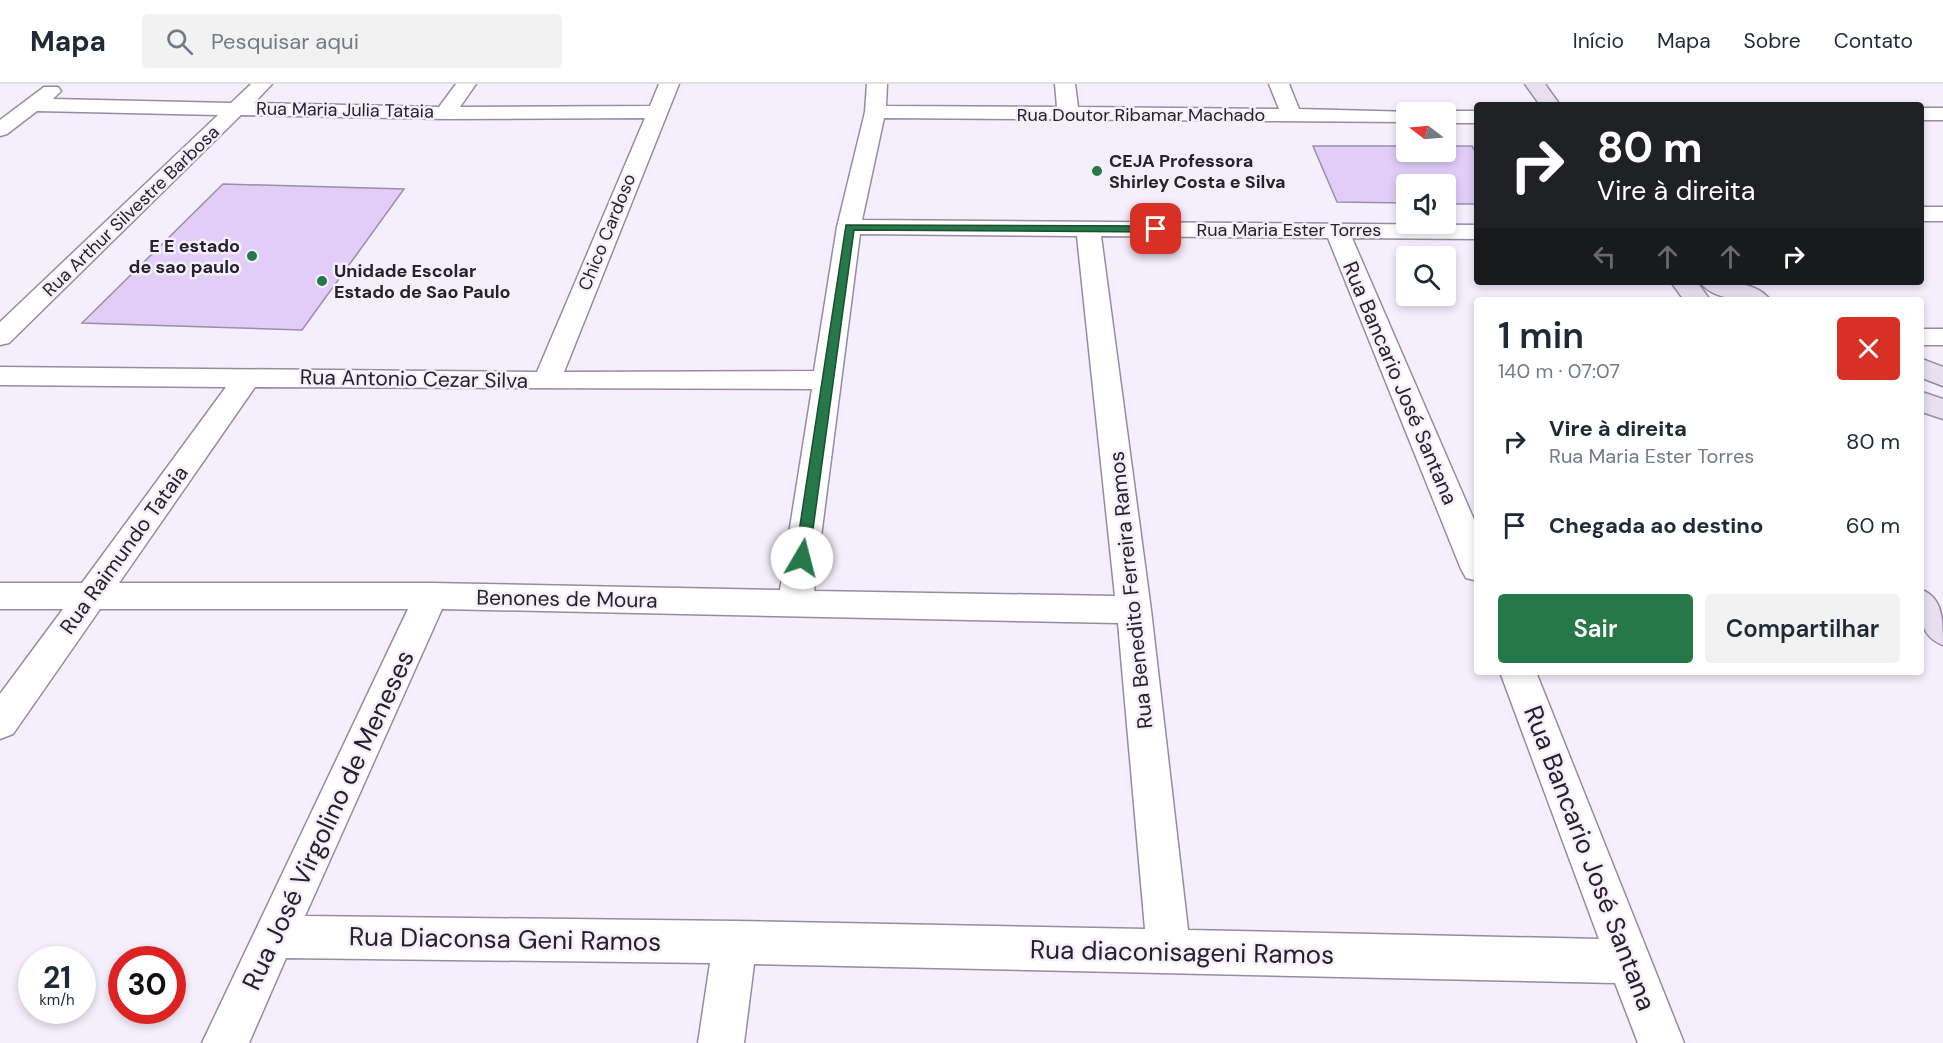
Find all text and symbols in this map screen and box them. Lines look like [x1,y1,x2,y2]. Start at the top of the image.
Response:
search box [142,14,562,68]
text: Mapa [30,23,106,60]
icon: search [163,25,196,58]
text: Pesquisar aqui [211,27,359,56]
text: Início [1573,27,1624,55]
text: Mapa [1657,27,1711,55]
text: Sobre [1744,27,1801,55]
text: Contato [1834,27,1913,55]
street label: Rua Maria Julia Tataia [256,96,434,124]
north arrow [1396,102,1456,162]
map controls [1396,102,1456,306]
street label: Rua Doutor Ribamar Machado [1017,103,1265,127]
street label: Rua Arthur Silvestre Barbosa [38,120,224,302]
text: 80 m [1597,120,1703,175]
icon: right [1498,126,1576,204]
place label: CEJA Professora Shirley Costa e Silva [1109,149,1286,194]
marker: CEJA Professora Shirley Costa e Silva [1090,164,1104,178]
street label: Chico Cardoso [573,170,641,294]
text: Vire à direita [1597,173,1755,208]
button: sound [1396,174,1456,234]
pin [1130,203,1181,254]
icon: arrive [1139,212,1172,245]
street label: Rua Maria Ester Torres [1197,218,1381,242]
place label: E E estado de sao paulo [129,234,240,279]
icon: left [1588,240,1621,273]
icon: ahead [1651,240,1684,273]
icon: ahead [1714,240,1747,273]
icon: right [1777,240,1810,273]
button: search [1396,246,1456,306]
marker: E E estado de sao paulo [245,249,259,263]
street label: Rua Bancario José Santana [1336,257,1464,509]
place label: Unidade Escolar Estado de Sao Paulo [334,259,511,304]
marker: Unidade Escolar Estado de Sao Paulo [315,274,329,288]
text: 1 min [1498,312,1584,359]
button: close [1837,317,1900,380]
text: 140 m · 07:07 [1498,358,1620,384]
street label: Rua Antonio Cezar Silva [300,363,528,395]
text: Vire à direita [1549,414,1687,443]
icon: right [1498,425,1531,458]
text: 80 m [1846,427,1900,456]
text: Rua Maria Ester Torres [1549,443,1754,469]
street label: Rua Benedito Ferreira Ramos [1102,450,1160,730]
street label: Rua Raimundo Tataia [53,460,195,640]
icon: arrive [1498,509,1531,542]
text: Chegada ao destino [1549,511,1763,540]
text: 60 m [1846,511,1900,540]
position arrow [770,526,834,590]
street label: Benones de Moura [476,583,658,615]
button: Sair [1498,594,1693,663]
button: Compartilhar [1705,594,1900,663]
street label: Rua José Virgolino de Meneses [234,645,422,995]
street label: Rua Bancario José Santana [1516,701,1664,1015]
street label: Rua Diaconsa Geni Ramos [349,919,661,959]
street label: Rua diaconisageni Ramos [1030,932,1334,972]
speed limit sign: 30 [108,946,186,1024]
text: 21 [43,958,71,997]
text: km/h [39,990,75,1010]

